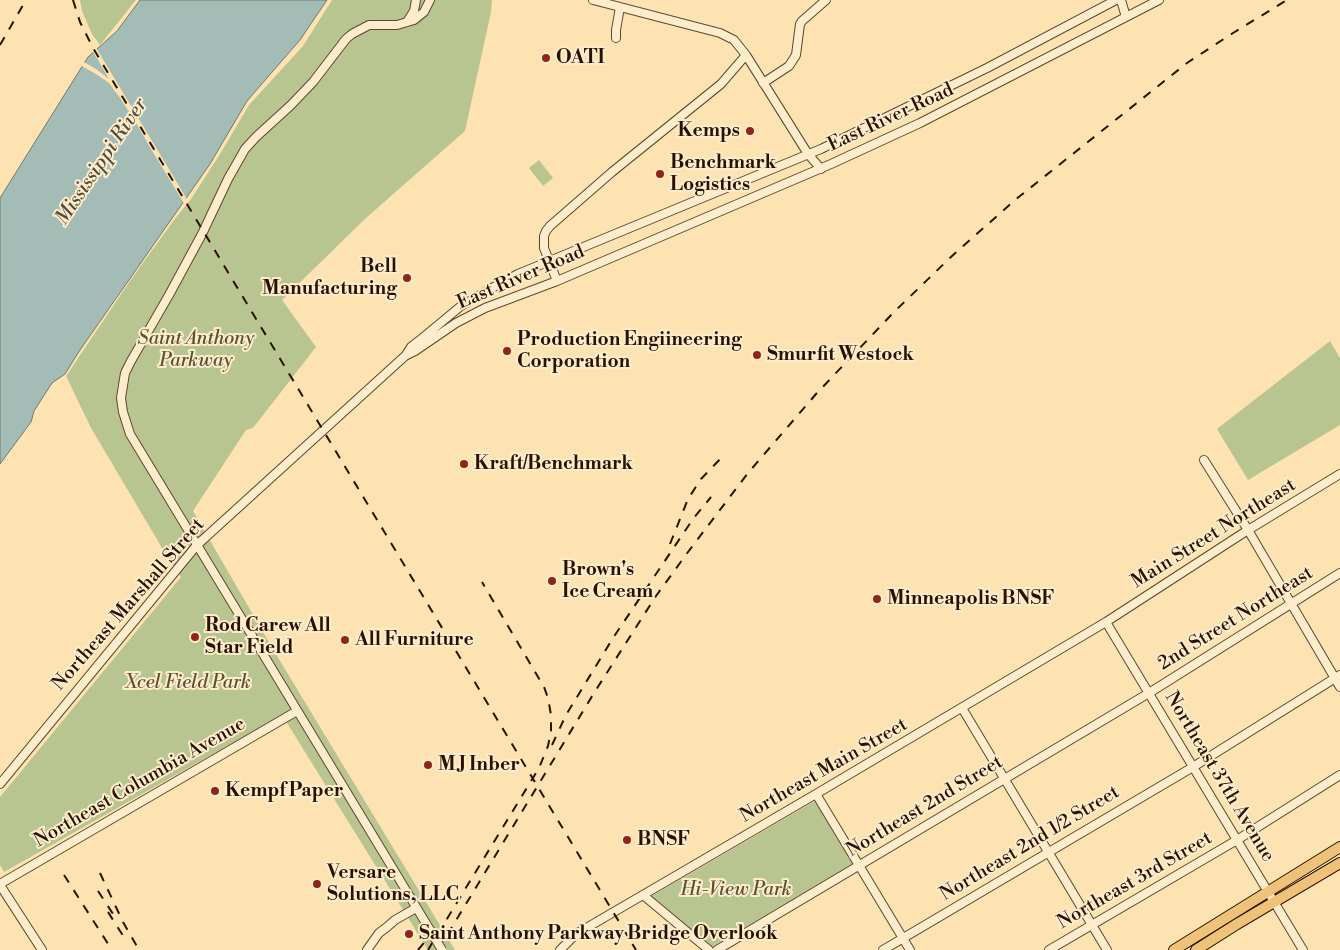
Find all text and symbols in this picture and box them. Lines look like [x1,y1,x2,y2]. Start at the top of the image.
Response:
place label: OATI [556,47,605,69]
marker: OATI [540,52,552,64]
street label: East River Road [824,79,958,157]
water label: Mississippi River [51,94,153,230]
place label: Kemps [677,120,740,142]
marker: Kemps [744,125,756,137]
place label: Benchmark Logistics [670,152,776,196]
marker: Benchmark Logistics [654,168,666,180]
street label: East River Road [454,241,588,315]
place label: Bell Manufacturing [262,256,397,300]
marker: Bell Manufacturing [401,272,413,284]
park label: Saint Anthony Parkway [138,328,254,372]
place label: Production Engiineering Corporation [517,329,742,373]
place label: Smurfit Westock [767,344,914,366]
marker: Production Engiineering Corporation [501,345,513,357]
marker: Smurfit Westock [751,349,763,361]
place label: Kraft/Benchmark [474,453,633,475]
marker: Kraft/Benchmark [458,458,470,470]
street label: Main Street Northeast [1128,474,1300,594]
street label: Northeast Marshall Street [48,514,210,696]
place label: Brown's Ice Cream [562,559,653,603]
street label: 2nd Street Northeast [1154,562,1318,676]
marker: Brown's Ice Cream [546,575,558,587]
place label: Minneapolis BNSF [887,588,1055,610]
marker: Minneapolis BNSF [871,593,883,605]
place label: Rod Carew All Star Field [205,615,331,659]
place label: All Furniture [355,629,474,651]
marker: Rod Carew All Star Field [189,631,201,643]
marker: All Furniture [339,634,351,646]
park label: Xcel Field Park [125,672,251,694]
street label: Northeast 37th Avenue [1159,688,1279,866]
street label: Northeast Columbia Avenue [30,713,250,853]
street label: Northeast Main Street [736,714,912,828]
street label: Northeast 2nd Street [843,751,1007,863]
place label: M J Inber [438,754,520,776]
marker: M J Inber [422,759,434,771]
place label: Kempf Paper [225,780,343,802]
street label: Northeast 2nd 1/2 Street [936,781,1124,907]
marker: Kempf Paper [209,785,221,797]
street label: Northeast 3rd Street [1054,827,1216,935]
place label: BNSF [637,829,690,851]
marker: BNSF [621,834,633,846]
place label: Versare Solutions, LLC [327,862,459,906]
marker: Versare Solutions, LLC [311,878,323,890]
park label: Hi-View Park [681,879,791,901]
place label: Saint Anthony Parkway Bridge Overlook [419,923,778,945]
marker: Saint Anthony Parkway Bridge Overlook [403,928,415,940]

